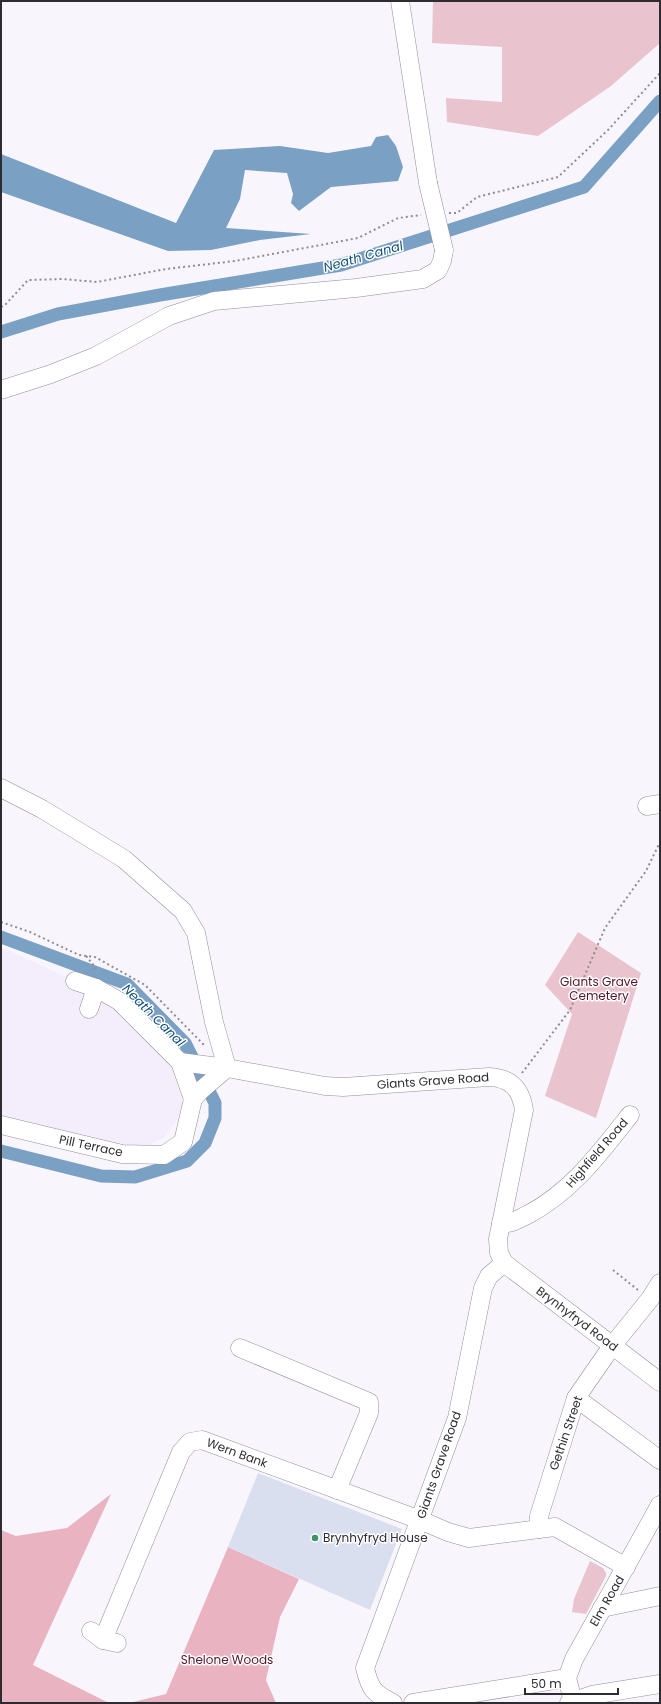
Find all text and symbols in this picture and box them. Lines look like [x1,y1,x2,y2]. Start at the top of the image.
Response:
water label: Neath Canal [321,236,406,277]
park label: Giants Grave Cemetery [560,973,638,1004]
water label: Neath Canal [118,980,190,1052]
street label: Giants Grave Road [376,1068,490,1093]
street label: Highfield Road [562,1114,632,1191]
street label: Pill Terrace [58,1130,125,1161]
street label: Brynhyfryd Road [533,1282,622,1355]
street label: Gethin Street [545,1393,586,1472]
street label: Giants Grave Road [412,1409,465,1521]
street label: Wern Bank [204,1434,271,1472]
place label: Brynhyfryd House [323,1529,428,1546]
marker: Brynhyfryd House [310,1533,320,1543]
street label: Elm Road [585,1572,628,1629]
park label: Shelone Woods [181,1651,273,1668]
scale bar [525,1670,618,1696]
text: 50 m [531,1675,562,1692]

